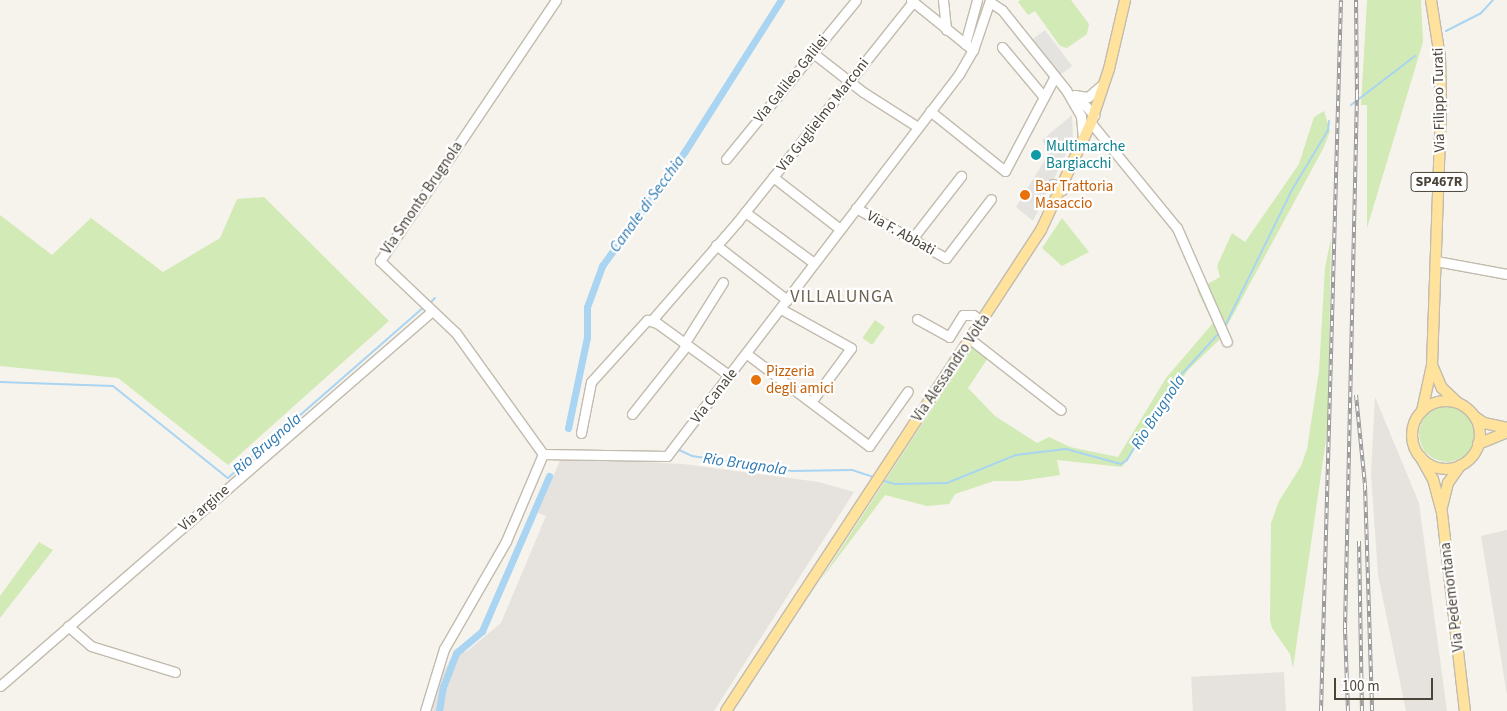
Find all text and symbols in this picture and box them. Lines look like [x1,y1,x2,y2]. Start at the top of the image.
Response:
street label: Via Galileo Galilei [750,31,832,127]
street label: Via Filippo Turati [1429,47,1449,153]
street label: Via Guglielmo Marconi [773,55,873,175]
place label: Multimarche Bargiacchi [1046,137,1125,172]
street label: Via Smonto Brugnola [378,138,466,258]
marker: Multimarche Bargiacchi [1030,149,1042,161]
water label: Canale di Secchia [605,152,689,256]
road number: SP467R [1410,170,1468,193]
place label: Bar Trattoria Masaccio [1035,177,1113,212]
marker: Bar Trattoria Masaccio [1019,189,1031,201]
street label: Via F. Abbati [864,207,938,259]
district label: VILLALUNGA [789,286,895,308]
street label: Via Alessandro Volta [908,311,994,425]
place label: Pizzeria degli amici [766,362,834,397]
street label: Via Canale [687,365,741,427]
water label: Rio Brugnola [1127,371,1189,453]
marker: Pizzeria degli amici [750,374,762,386]
water label: Rio Brugnola [229,409,305,479]
water label: Rio Brugnola [702,449,788,479]
street label: Via argine [175,481,233,535]
street label: Via Pedemontana [1436,541,1468,653]
scale bar [1337,668,1436,700]
text: 100 m [1342,676,1380,697]

